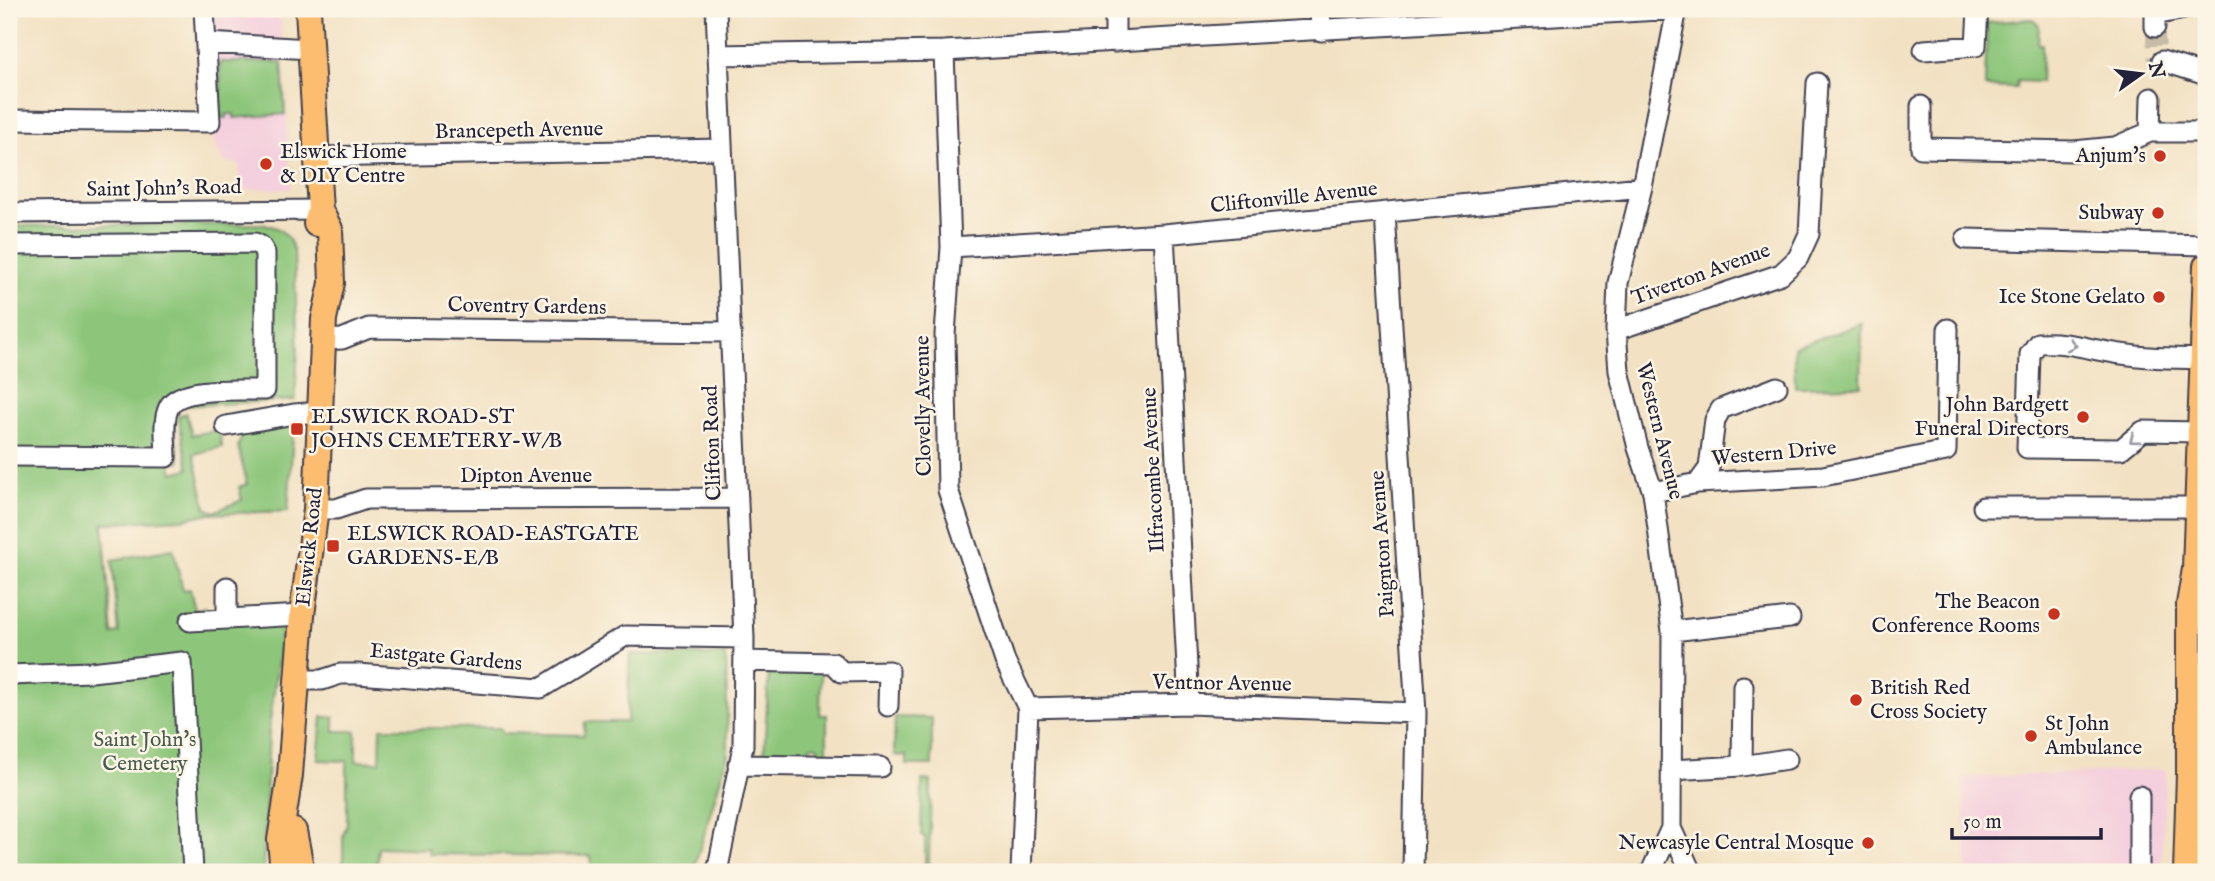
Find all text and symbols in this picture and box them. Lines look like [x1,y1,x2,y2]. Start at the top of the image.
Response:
north arrow [2106,38,2176,108]
text: N [2142,59,2169,82]
street label: Brancepeth Avenue [434,116,604,146]
place label: Elswick Home & DIY Centre [280,139,407,190]
place label: Anjum's [2075,143,2146,170]
marker: Anjum's [2152,148,2168,164]
marker: Elswick Home & DIY Centre [258,156,274,172]
street label: Saint John's Road [86,174,243,204]
street label: Cliftonville Avenue [1209,176,1379,220]
place label: Subway [2078,200,2145,227]
marker: Subway [2150,205,2166,221]
street label: Tiverton Avenue [1628,237,1774,313]
place label: Ice Stone Gelato [1999,284,2145,311]
marker: Ice Stone Gelato [2151,289,2167,305]
street label: Coventry Gardens [447,292,607,322]
street label: Clovelly Avenue [909,335,939,477]
one-way arrow [2066,336,2078,351]
street label: Western Avenue [1629,360,1689,503]
street label: Clifton Road [697,384,729,501]
street label: Ilfracombe Avenue [1136,386,1172,553]
place label: John Bardgett Funeral Directors [1915,392,2069,443]
place label: ELSWICK ROAD-ST JOHNS CEMETERY-W/B [309,404,562,455]
marker: John Bardgett Funeral Directors [2075,409,2091,425]
marker: ELSWICK ROAD-ST JOHNS CEMETERY-W/B [289,421,305,437]
one-way arrow [2129,430,2142,443]
street label: Western Drive [1710,435,1838,473]
street label: Dipton Avenue [460,463,592,490]
street label: Paignton Avenue [1364,469,1402,619]
street label: Elswick Road [290,485,330,608]
place label: ELSWICK ROAD-EASTGATE GARDENS-E/B [347,521,639,572]
marker: ELSWICK ROAD-EASTGATE GARDENS-E/B [325,538,341,554]
place label: The Beacon Conference Rooms [1871,589,2040,640]
marker: The Beacon Conference Rooms [2046,606,2062,622]
street label: Eastgate Gardens [369,638,523,678]
street label: Ventnor Avenue [1151,669,1292,699]
place label: British Red Cross Society [1870,675,1988,726]
marker: British Red Cross Society [1848,692,1864,708]
place label: St John Ambulance [2044,711,2142,762]
park label: Saint John's Cemetery [94,727,197,778]
marker: St John Ambulance [2023,728,2039,744]
scale bar [1952,797,2101,841]
text: 50 m [1963,809,2002,836]
place label: Newcasyle Central Mosque [1618,830,1854,857]
marker: Newcasyle Central Mosque [1860,835,1876,851]

